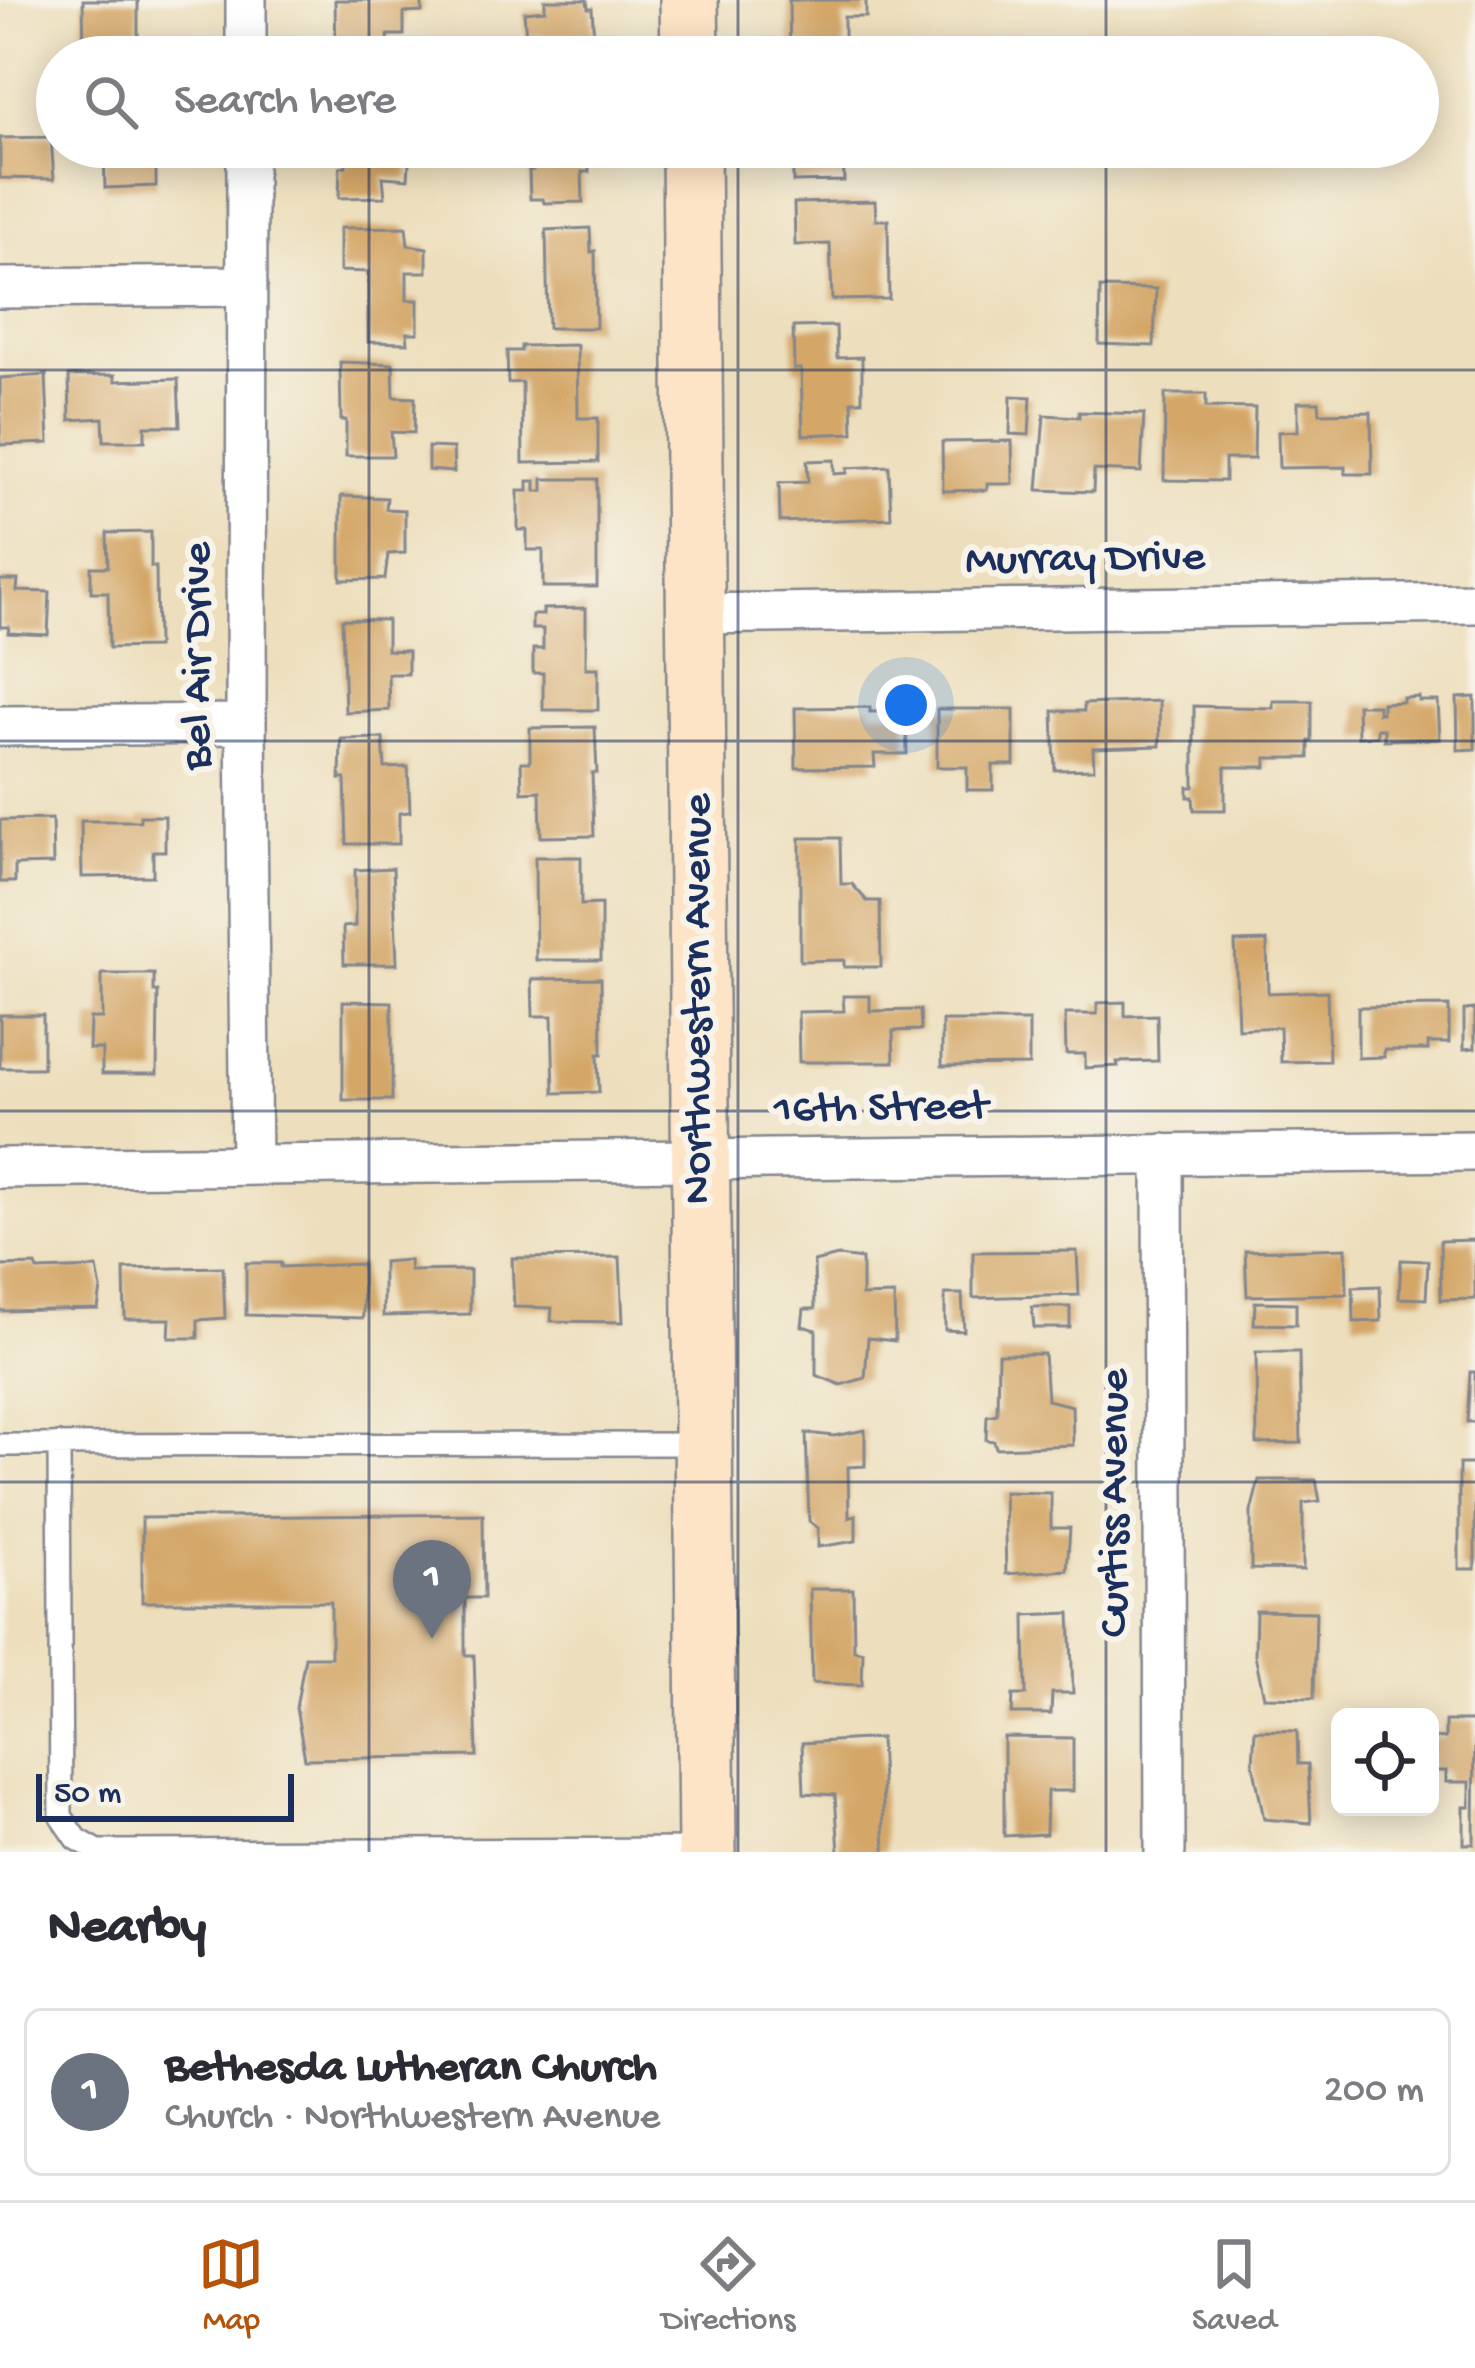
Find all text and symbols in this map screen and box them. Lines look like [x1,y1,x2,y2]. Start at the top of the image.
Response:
search box [36,36,1439,168]
icon: search [78,69,144,135]
text: Search here [174,76,396,129]
street label: Murray Drive [965,532,1206,590]
street label: Bel Air Drive [173,541,226,771]
your location [876,675,936,735]
street label: Northwestern Avenue [673,793,726,1204]
street label: 16th Street [772,1082,992,1138]
street label: Curtiss Avenue [1090,1368,1143,1637]
pin: 1 [393,1540,471,1639]
map controls [1331,1708,1439,1816]
button: locate [1331,1708,1439,1816]
scale bar [36,1768,294,1821]
text: 50 m [54,1776,121,1814]
text: Nearby [48,1900,206,1960]
text: Bethesda Lutheran Church [165,2043,657,2096]
text: 1 [82,2069,98,2115]
text: 200 m [1324,2069,1424,2115]
text: Church · Northwestern Avenue [165,2096,660,2142]
tab: Map [198,2231,264,2341]
tab: Directions [661,2231,795,2341]
tab: Saved [1192,2231,1277,2341]

